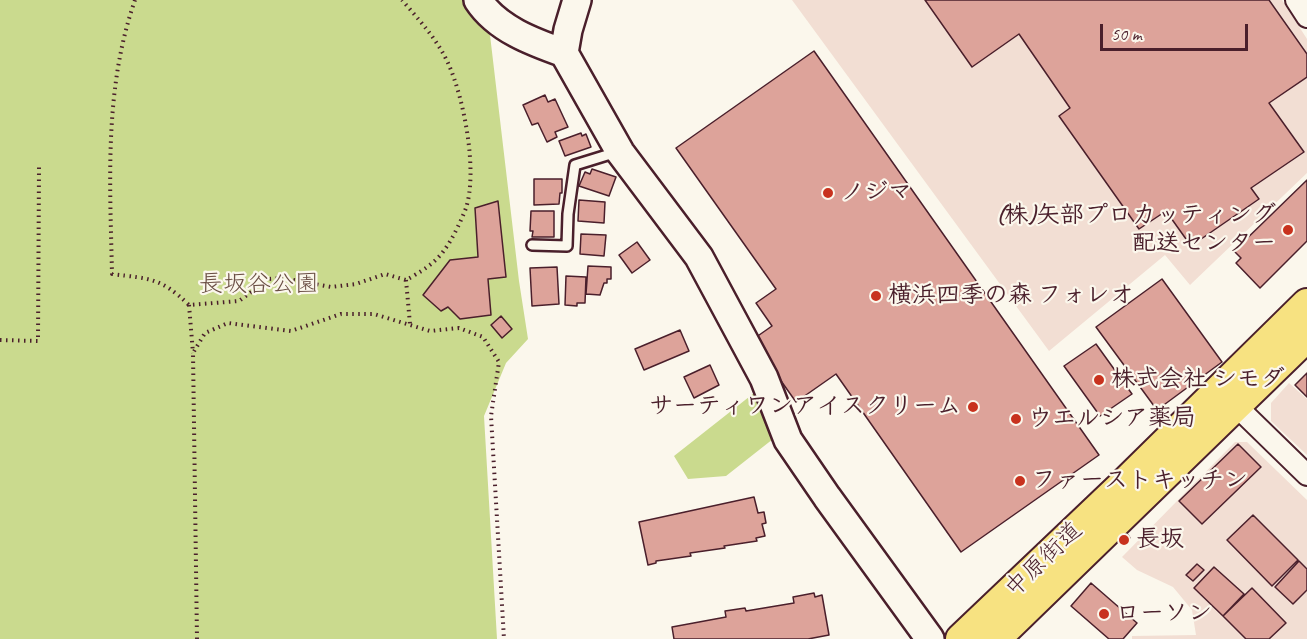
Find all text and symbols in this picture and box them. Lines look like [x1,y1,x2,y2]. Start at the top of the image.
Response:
scale bar [1103,12,1252,50]
text: 50 m [1111,23,1142,45]
place label: ノジマ [840,179,912,207]
marker: ノジマ [821,186,835,200]
place label: (株)矢部プロカッティング 配送センター [996,202,1276,258]
marker: (株)矢部プロカッティング 配送センター [1281,223,1295,237]
park label: 長坂谷公園 [199,271,319,299]
place label: 横浜四季の森 フォレオ [888,282,1134,310]
marker: 横浜四季の森 フォレオ [869,289,883,303]
place label: 株式会社 シモダ [1111,366,1285,394]
marker: 株式会社 シモダ [1092,373,1106,387]
place label: サーティワンアイスクリーム [649,393,961,421]
marker: サーティワンアイスクリーム [966,400,980,414]
place label: ウエルシア薬局 [1028,405,1196,433]
marker: ウエルシア薬局 [1009,412,1023,426]
place label: ファーストキッチン [1032,467,1248,495]
marker: ファーストキッチン [1013,474,1027,488]
street label: 中原街道 [999,516,1089,604]
place label: 長坂 [1136,526,1184,554]
marker: 長坂 [1117,533,1131,547]
place label: ローソン [1116,600,1212,628]
marker: ローソン [1097,607,1111,621]

